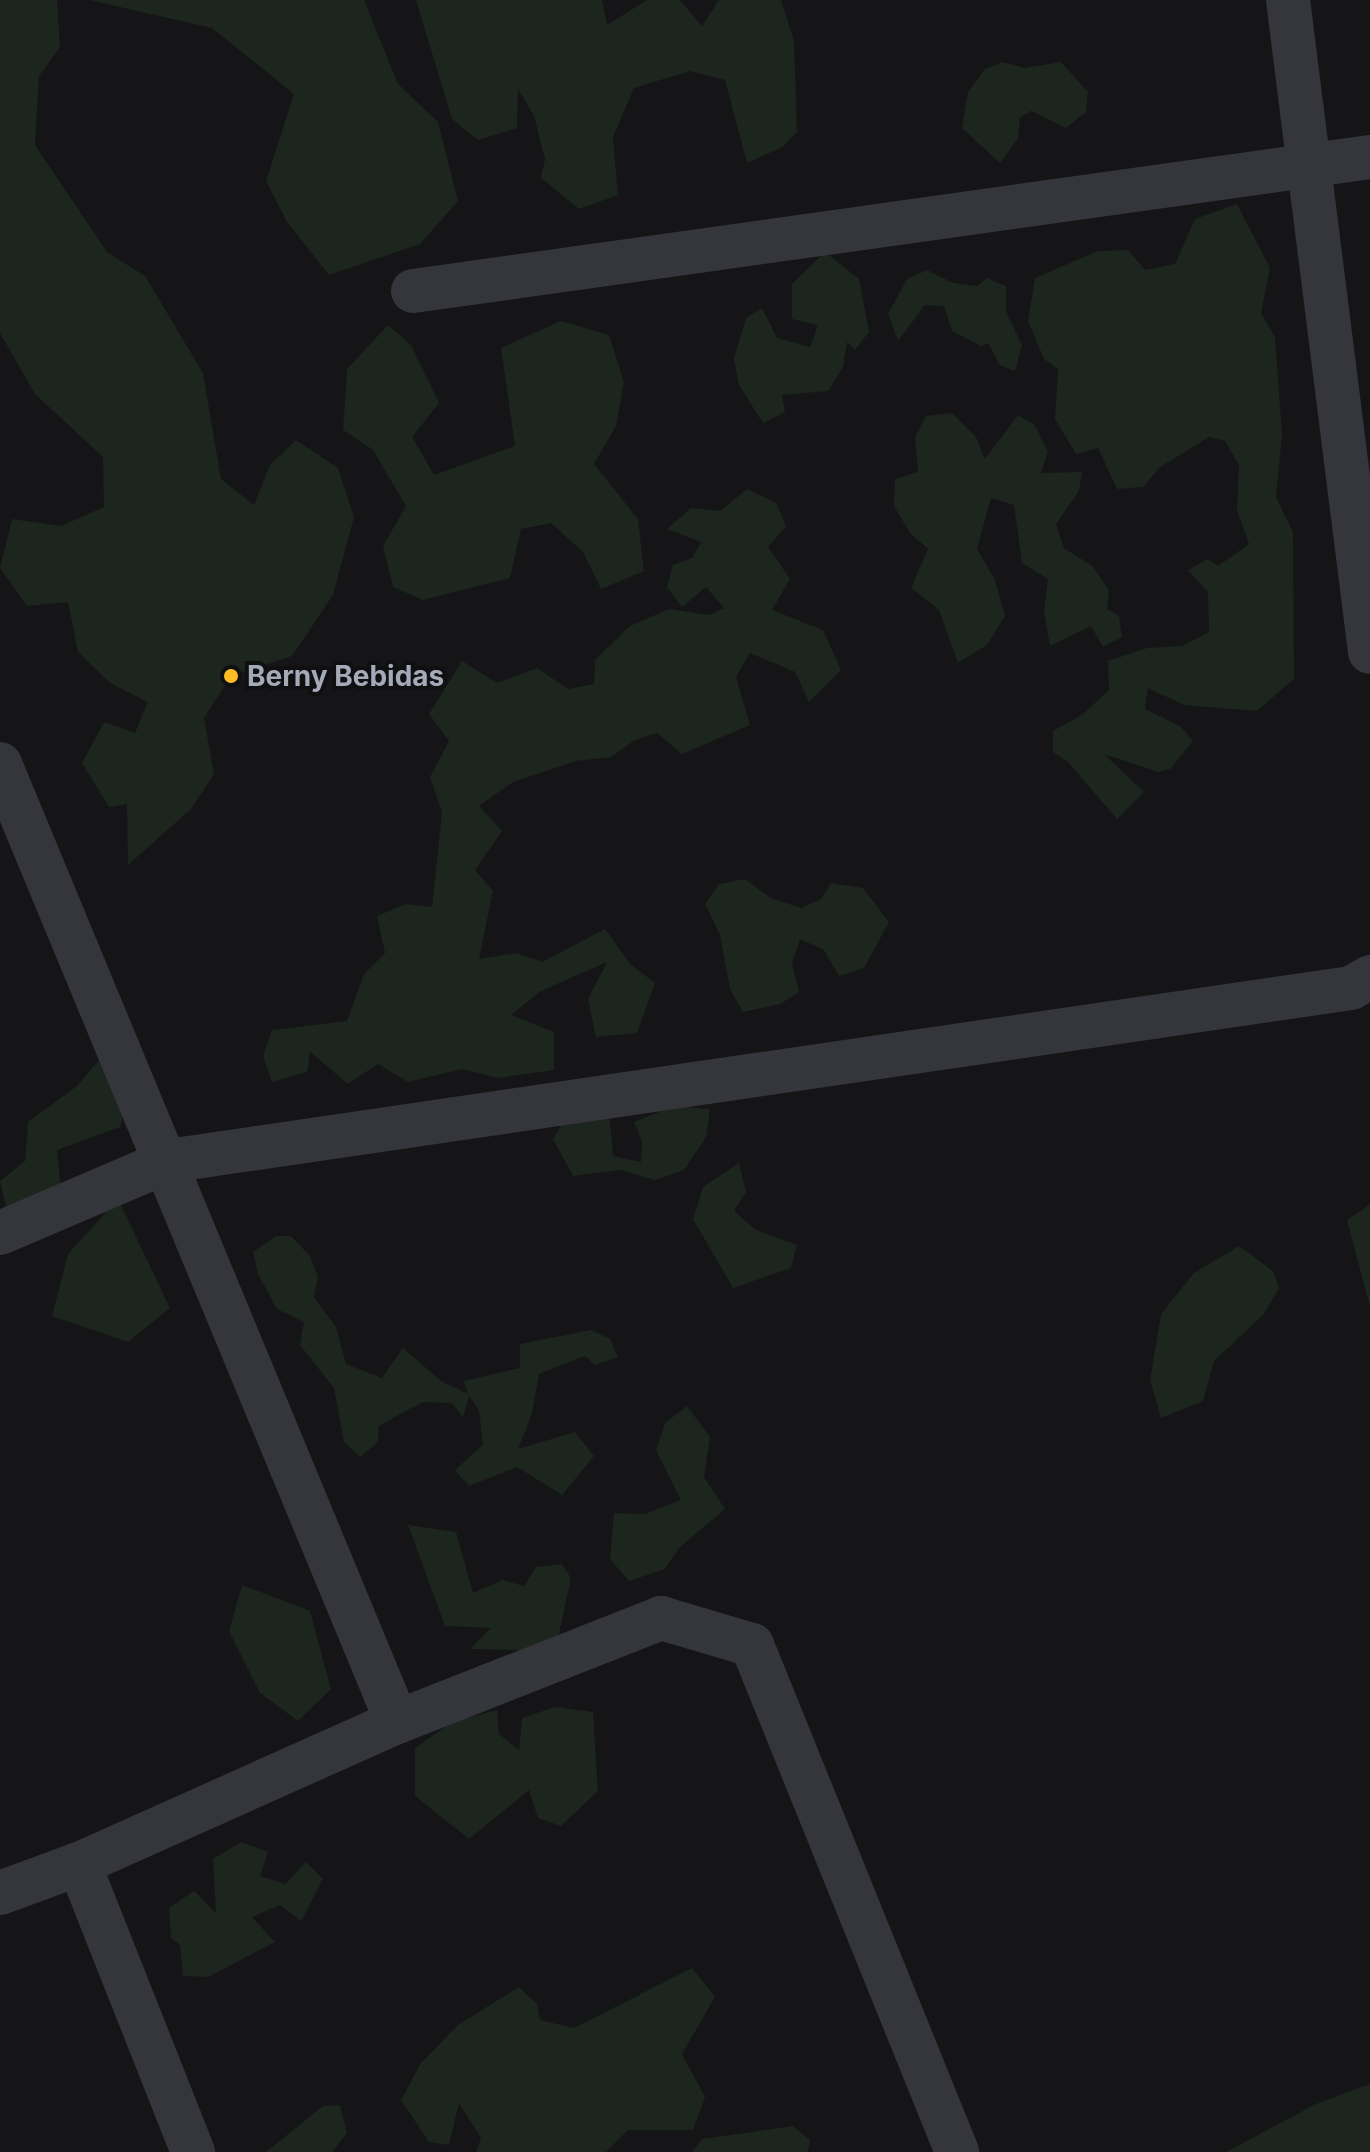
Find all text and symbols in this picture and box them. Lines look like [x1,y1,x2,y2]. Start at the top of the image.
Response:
place label: Berny Bebidas [247,659,444,693]
marker: Berny Bebidas [222,667,240,685]

